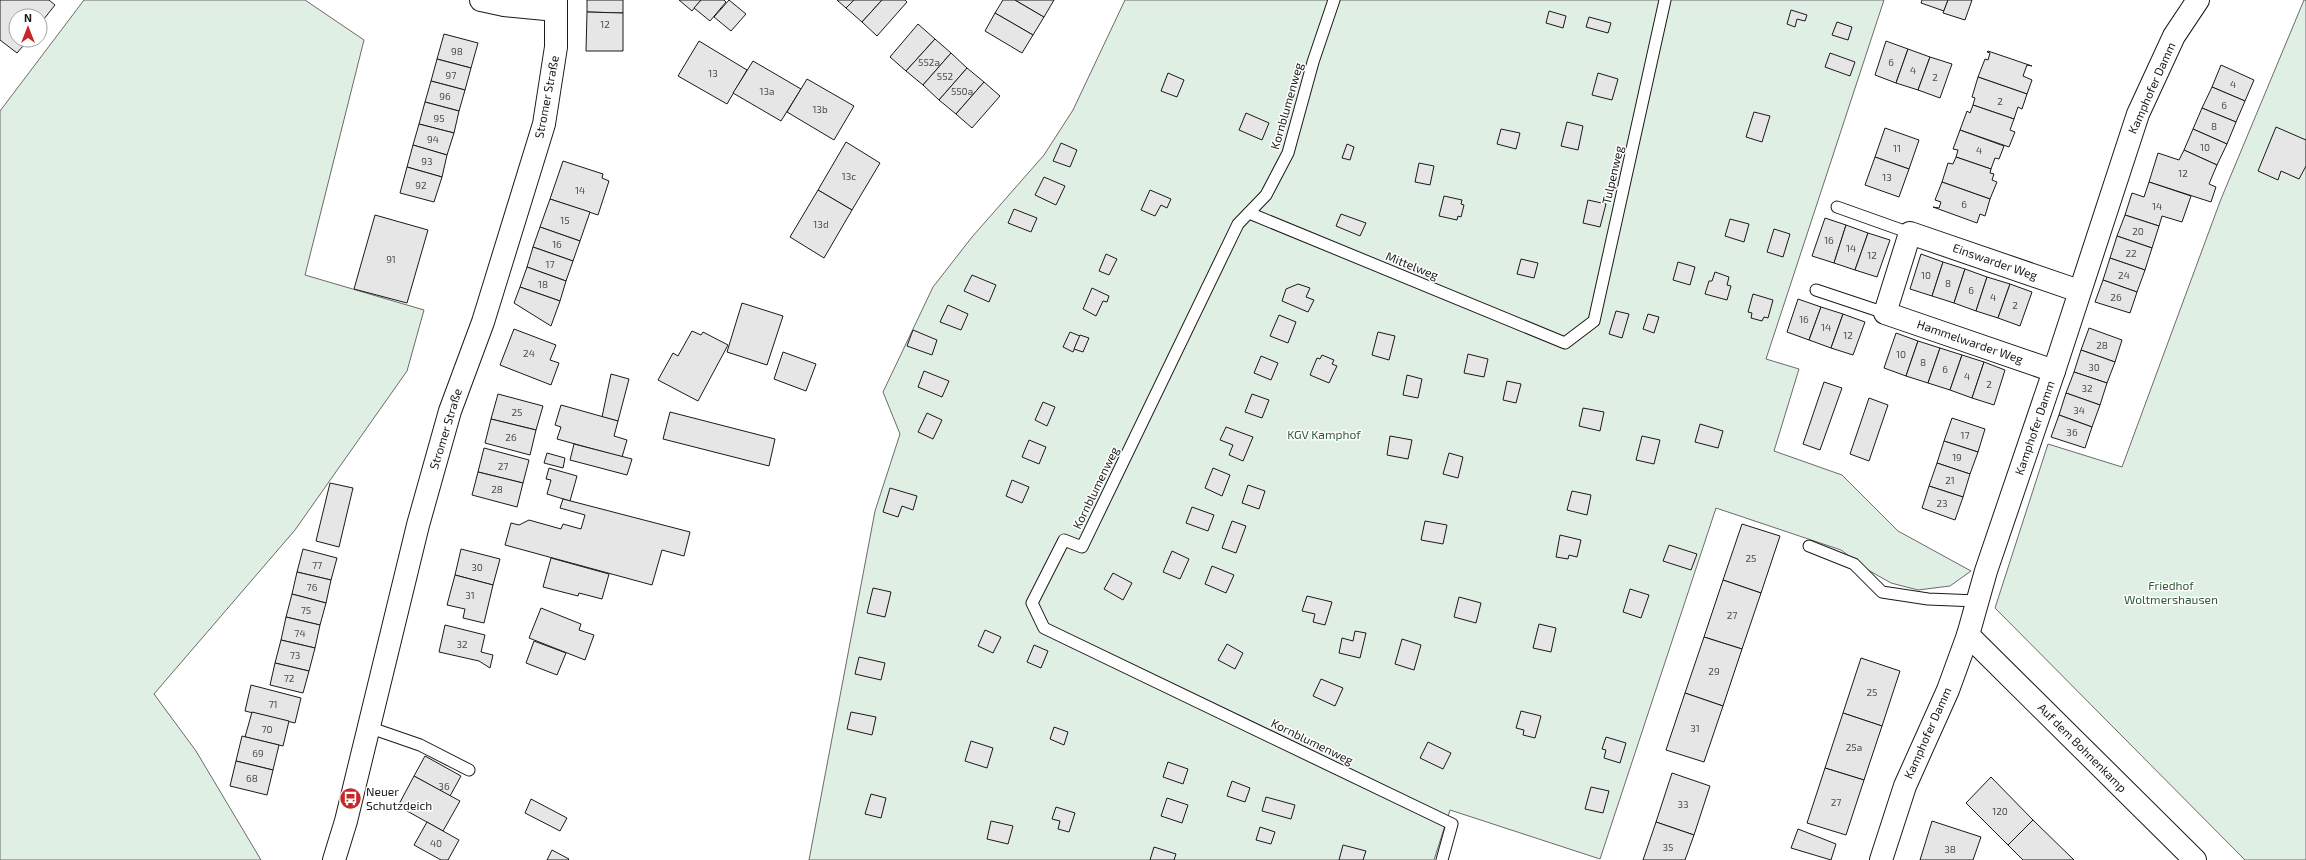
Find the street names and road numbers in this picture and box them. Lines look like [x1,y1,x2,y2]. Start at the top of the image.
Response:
street label: Kamphofer Damm [2125,40,2178,136]
street label: Stromer Straße [531,54,561,139]
street label: Kornblumenweg [1267,60,1305,151]
street label: Tulpenweg [1598,144,1626,205]
street label: Einswarder Weg [1951,240,2040,282]
street label: Mittelweg [1384,248,1441,282]
street label: Hammelwarder Weg [1915,316,2026,366]
street label: Kamphofer Damm [2011,379,2057,477]
street label: Stromer Straße [426,386,464,471]
street label: Kornblumenweg [1069,444,1121,531]
street label: Kamphofer Damm [1901,685,1954,781]
street label: Auf dem Bohnenkamp [2035,700,2130,795]
street label: Kornblumenweg [1269,715,1356,767]

